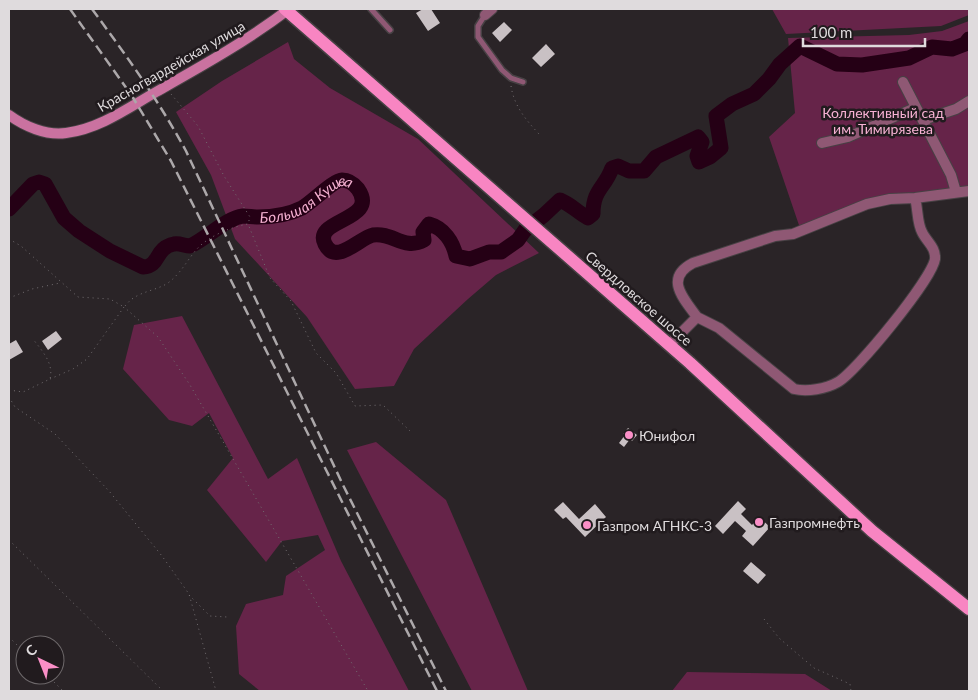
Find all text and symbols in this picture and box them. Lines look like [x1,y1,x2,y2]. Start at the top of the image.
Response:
scale bar [803,15,926,47]
street label: Красногвардейская улица [94,17,248,115]
text: 100 m [810,23,852,41]
park label: Коллективный сад им. Тимирязева [822,104,944,137]
water label: Большая Кушва [259,171,356,226]
street label: Свердловское шоссе [582,247,696,349]
place label: Юнифол [639,427,695,444]
marker: Юнифол [623,429,635,441]
place label: Газпромнефть [769,514,860,531]
marker: Газпромнефть [753,516,765,528]
place label: Газпром АГНКС-3 [597,517,712,534]
marker: Газпром АГНКС-3 [581,519,593,531]
north arrow [15,635,65,685]
text: С [22,640,41,660]

